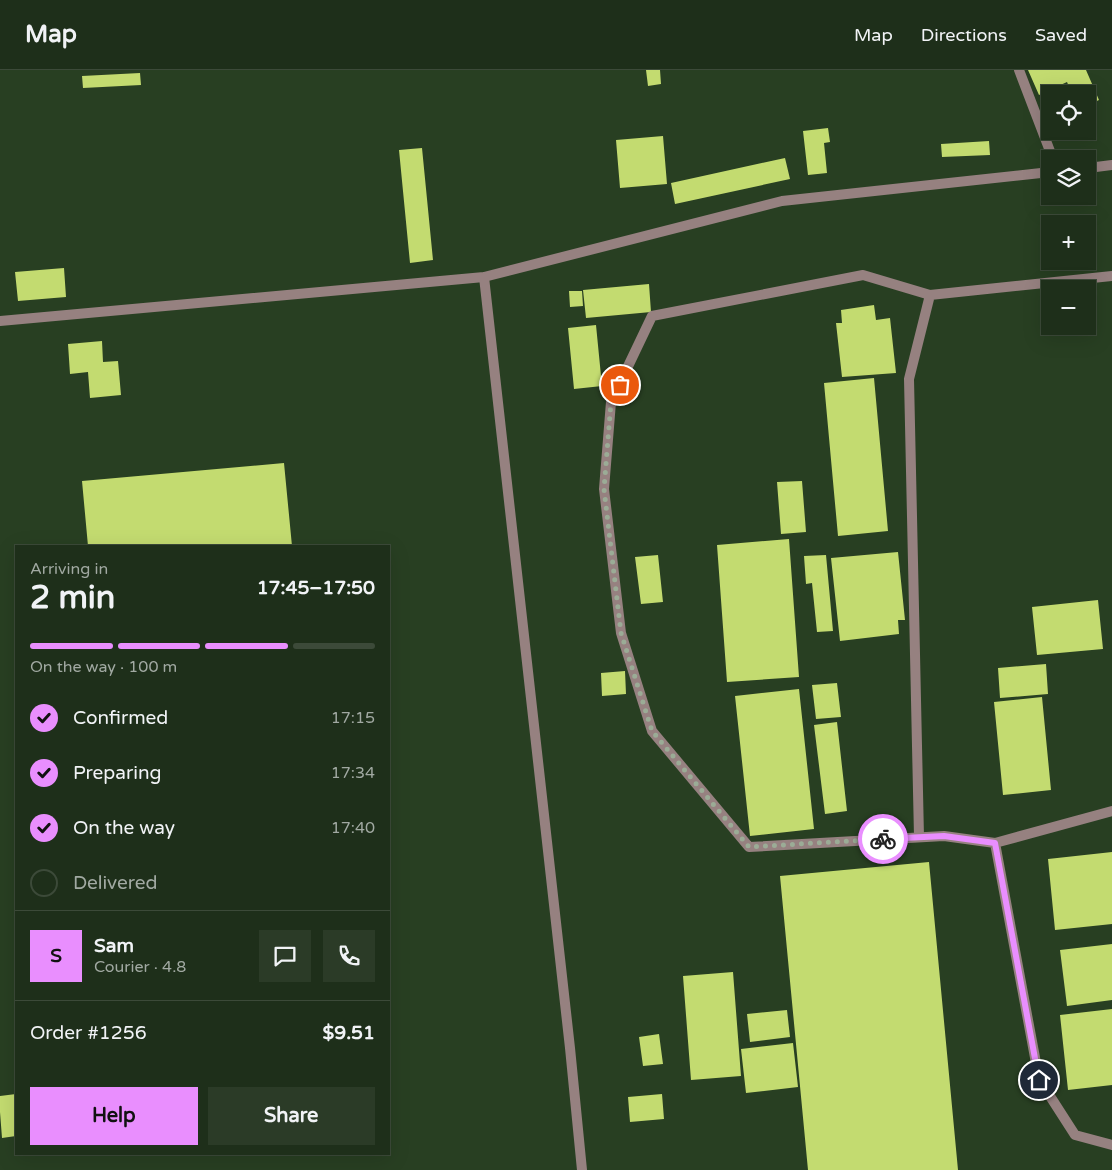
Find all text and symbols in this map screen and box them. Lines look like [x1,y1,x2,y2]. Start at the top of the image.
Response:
text: Map [25,20,77,49]
text: Map [854,24,893,46]
text: Directions [921,24,1007,46]
text: Saved [1035,24,1087,46]
map controls [1041,85,1096,335]
button: locate [1041,85,1096,140]
button: layers [1041,150,1096,205]
button: + [1041,215,1096,270]
button: − [1041,280,1096,335]
pin [599,364,641,406]
icon: bag [606,371,634,399]
text: Arriving in [30,559,108,579]
text: 17:45–17:50 [257,577,375,599]
text: 2 min [30,579,115,617]
text: On the way · 100 m [30,657,177,677]
icon: check [30,704,58,732]
text: Confirmed [73,707,168,729]
text: 17:15 [331,708,375,728]
icon: check [30,759,58,787]
text: Preparing [73,762,162,784]
text: 17:34 [331,763,375,783]
icon: check [30,814,58,842]
courier [858,814,908,864]
text: On the way [73,817,175,839]
text: 17:40 [331,818,375,838]
icon: bike [869,825,897,853]
text: Delivered [73,872,158,894]
button: chat [259,930,311,982]
button: phone [323,930,375,982]
text: Sam [94,935,134,957]
text: S [50,945,62,967]
text: Courier · 4.8 [94,957,186,977]
text: Order #1256 [30,1022,147,1044]
text: $9.51 [323,1022,375,1044]
pin [1018,1059,1060,1101]
icon: home [1025,1066,1053,1094]
button: Help [30,1087,198,1145]
button: Share [208,1087,375,1145]

